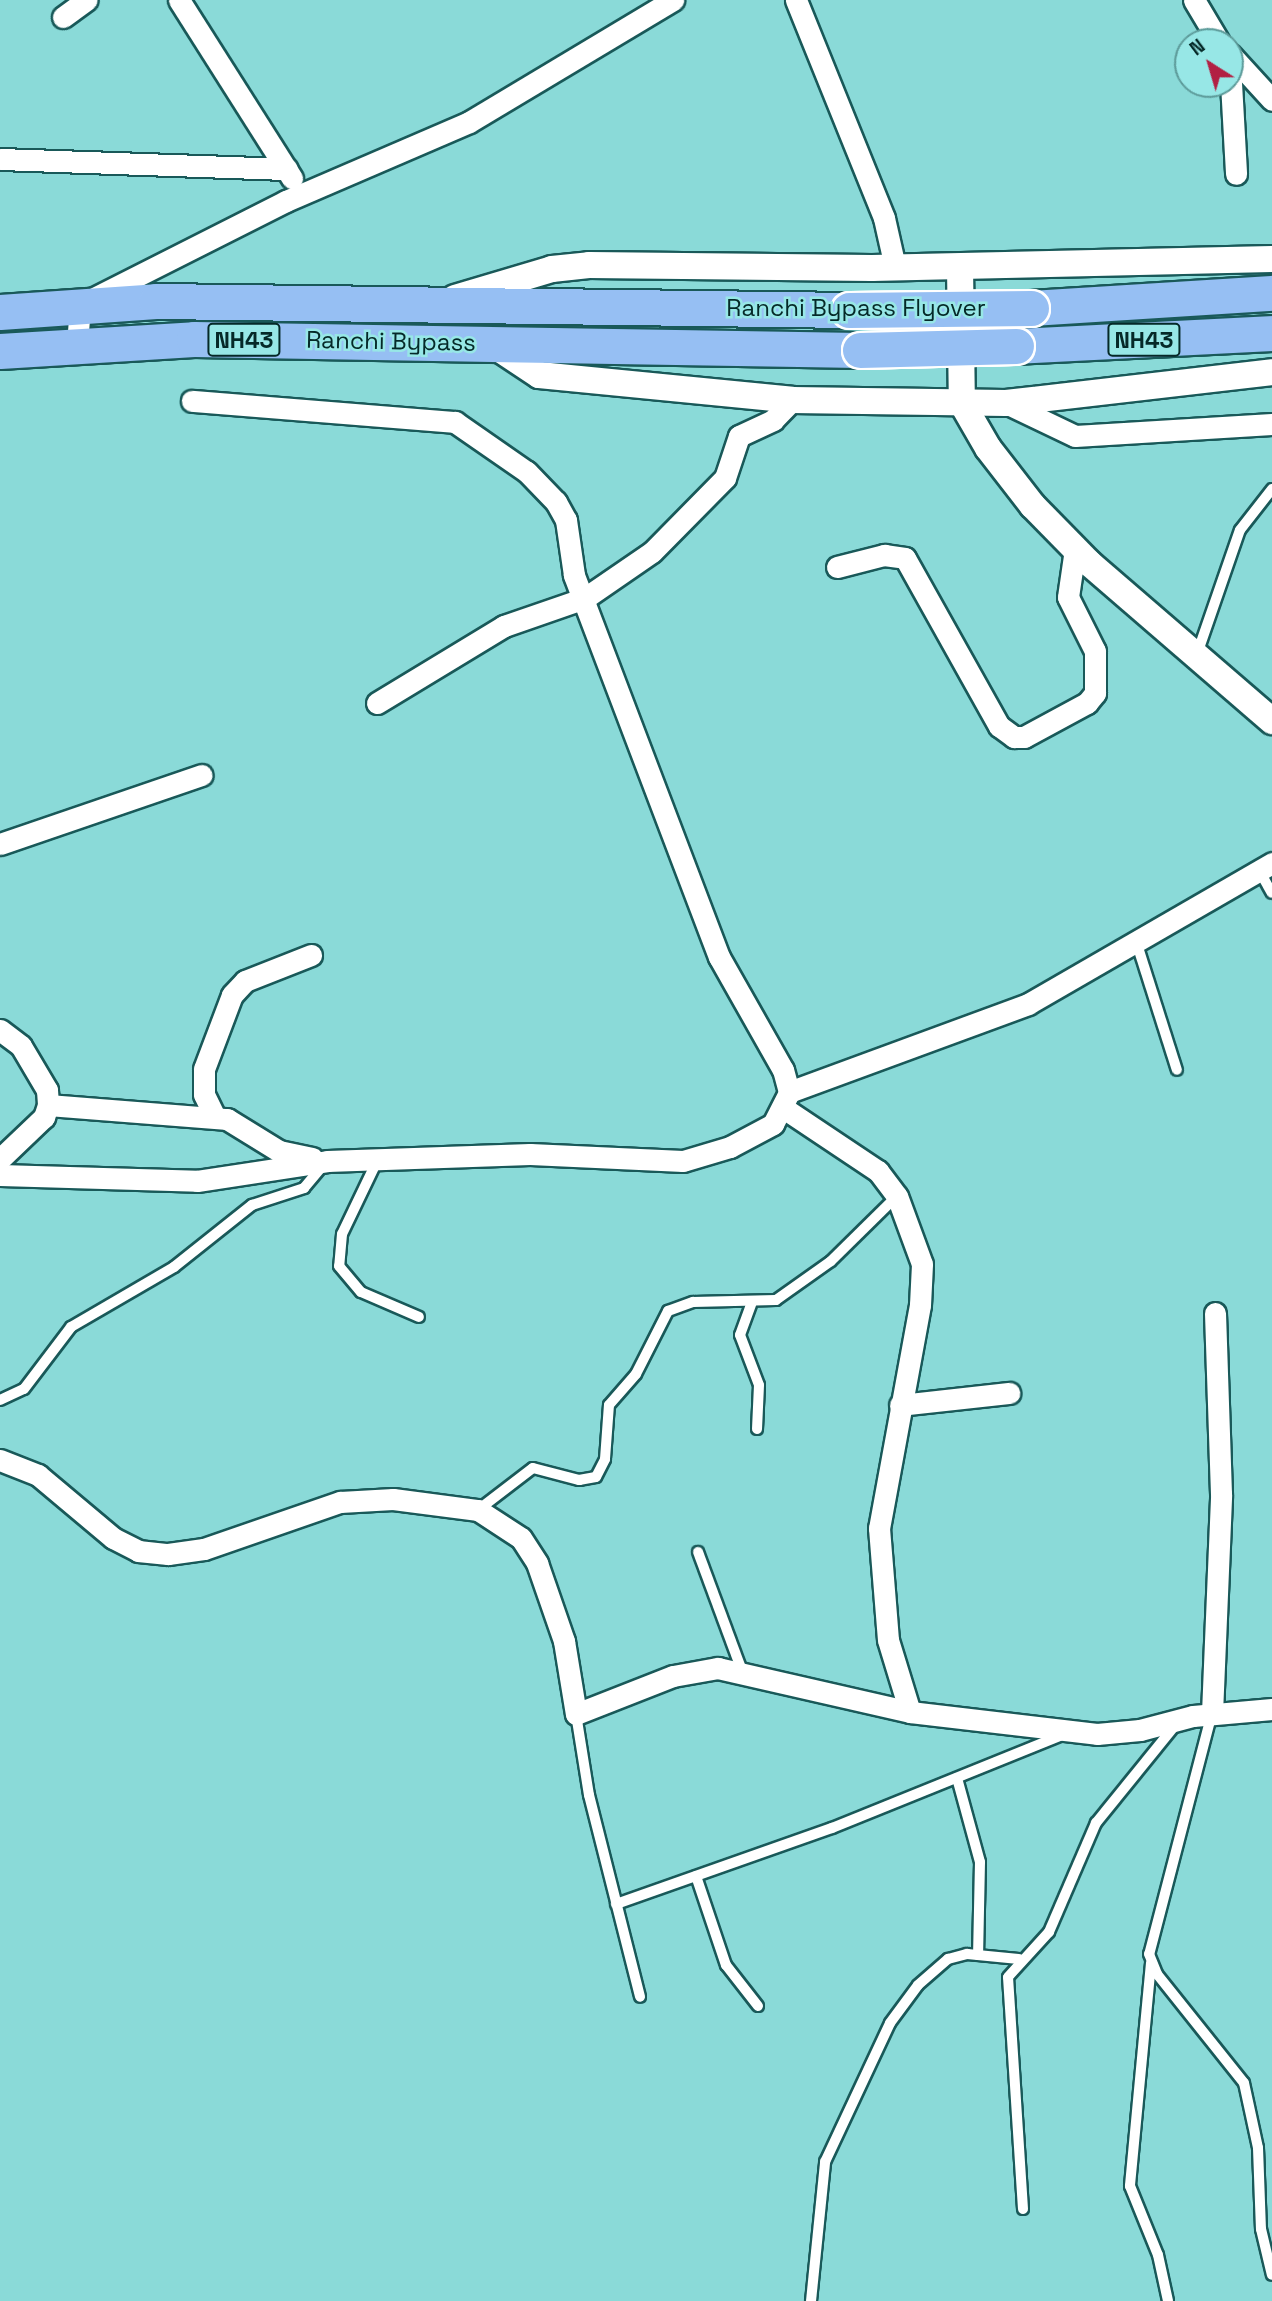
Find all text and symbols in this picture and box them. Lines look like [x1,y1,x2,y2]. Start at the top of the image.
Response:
north arrow [1174,28,1244,98]
text: N [1185,34,1210,61]
street label: Ranchi Bypass Flyover [726,294,986,322]
road number: NH43 [207,320,281,360]
road number: NH43 [1107,320,1181,360]
street label: Ranchi Bypass [306,325,476,357]

